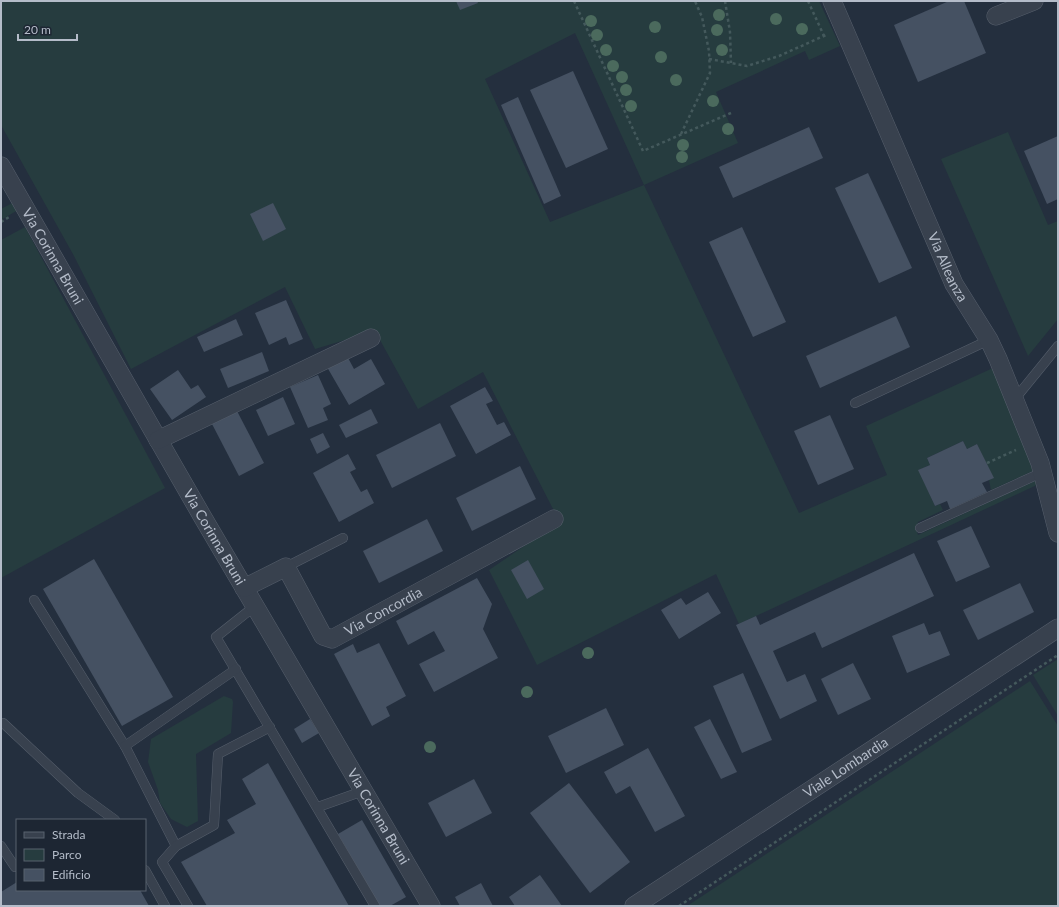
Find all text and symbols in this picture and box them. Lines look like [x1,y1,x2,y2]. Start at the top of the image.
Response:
scale bar [18,16,77,42]
text: 20 m [24,22,51,37]
street label: Via Corinna Bruni [19,205,88,307]
street label: Via Alleanza [925,230,972,304]
street label: Via Corinna Bruni [180,486,250,588]
street label: Via Concordia [341,583,425,639]
street label: Viale Lombardia [800,733,891,801]
street label: Via Corinna Bruni [344,765,414,867]
legend [16,819,146,891]
text: Strada [52,827,85,842]
text: Parco [52,847,82,862]
text: Edificio [52,867,91,882]

